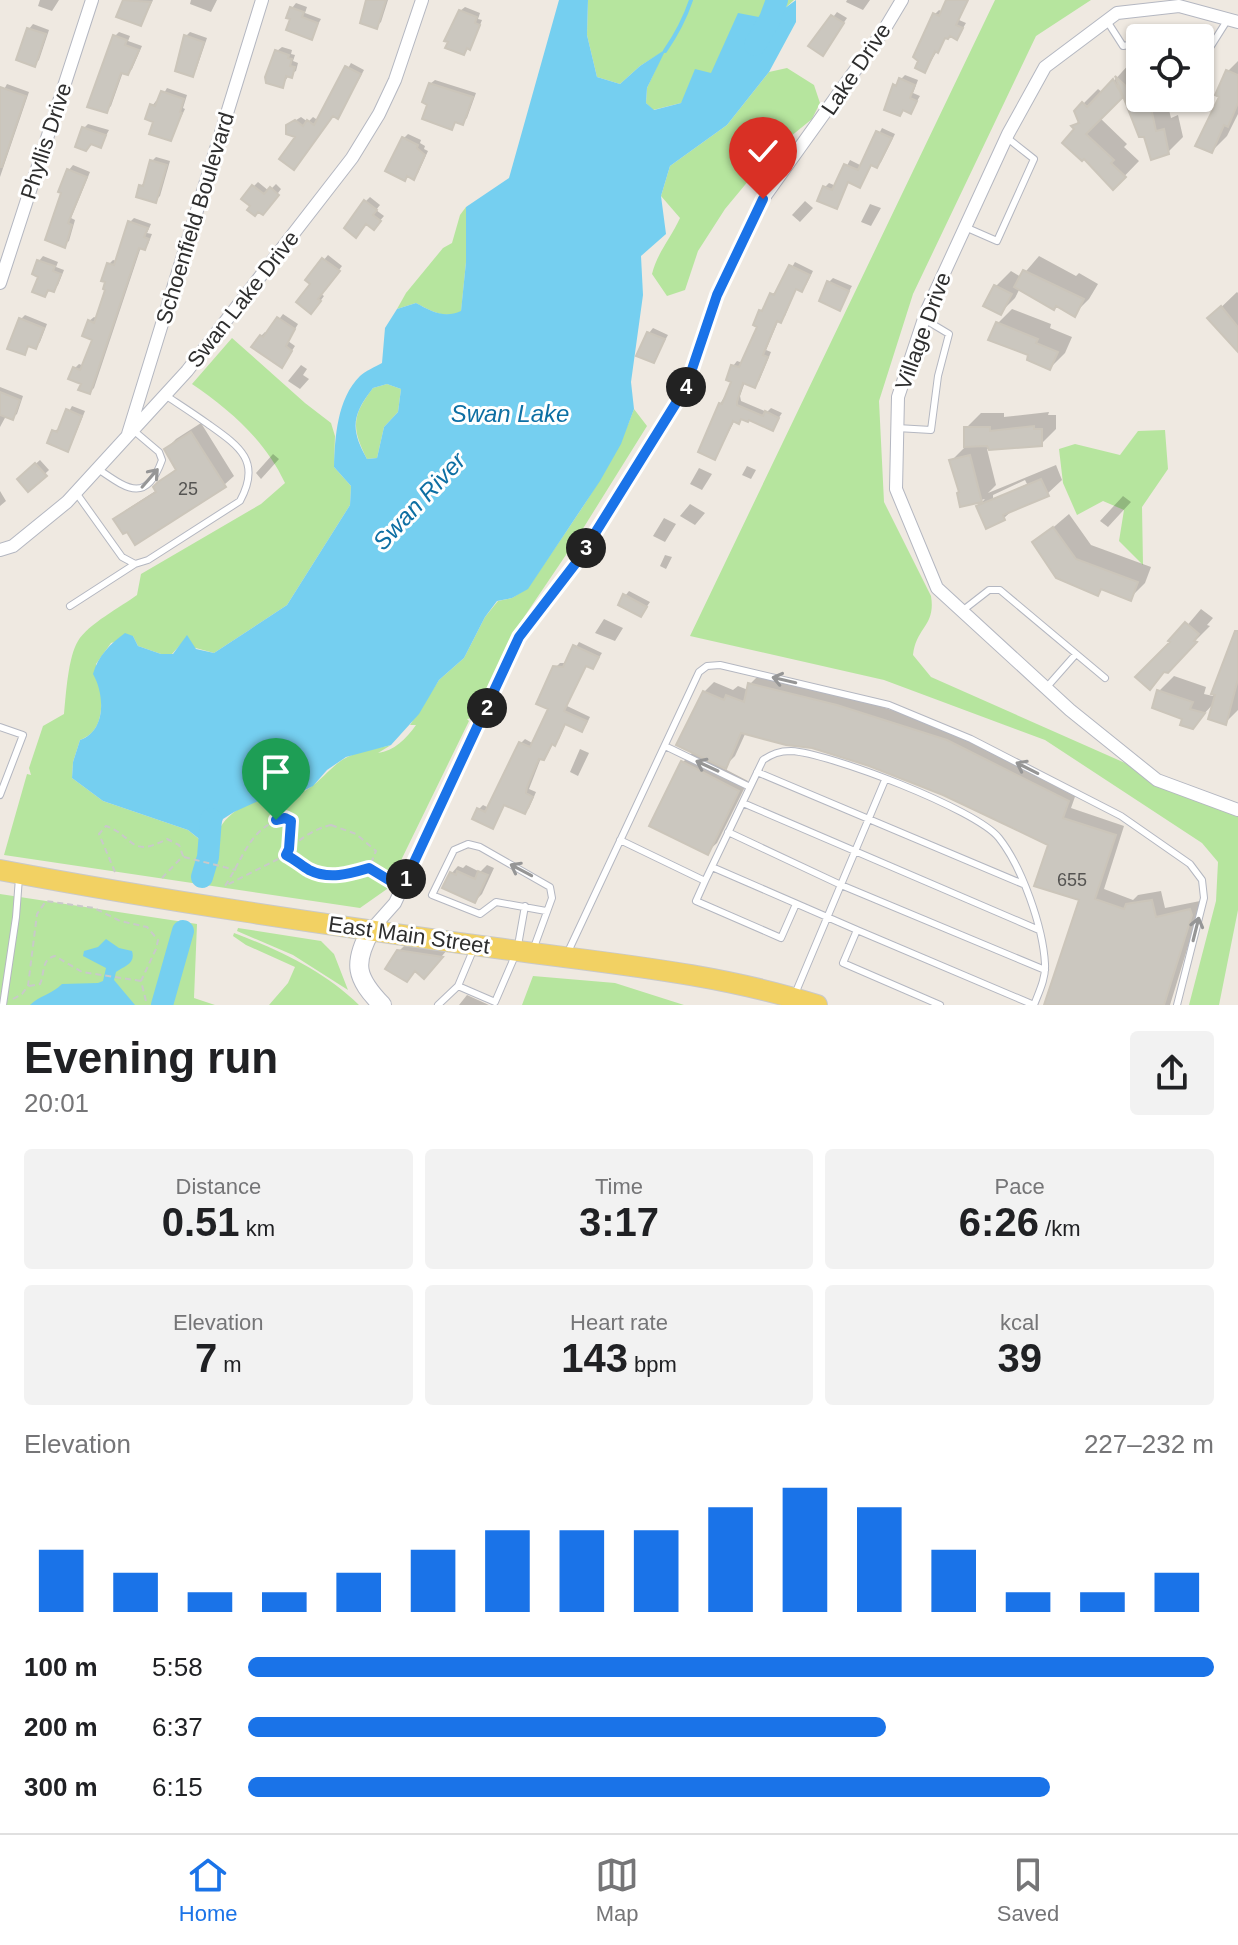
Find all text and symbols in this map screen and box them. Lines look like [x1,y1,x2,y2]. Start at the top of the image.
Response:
street label: Lake Drive [816,18,896,120]
map controls [1126,24,1214,112]
button: locate [1126,24,1214,112]
street label: Phyllis Drive [15,80,77,202]
street label: Schoenfield Boulevard [151,109,239,327]
pin [729,117,797,199]
icon: check [741,129,785,173]
street label: Swan Lake Drive [182,226,304,372]
street label: Village Drive [890,269,956,393]
pin: 4 [666,367,706,407]
text: 4 [680,374,692,399]
water label: Swan Lake [451,400,569,427]
water label: Swan River [367,446,471,555]
one-way arrow [141,468,159,488]
house number: 25 [178,479,198,499]
pin: 3 [566,528,606,568]
text: 3 [580,535,592,560]
one-way arrow [772,671,797,686]
pin: 2 [467,688,507,728]
text: 2 [481,695,493,720]
pin [242,738,310,820]
icon: arrive [254,750,298,794]
one-way arrow [696,758,720,773]
one-way arrow [1016,759,1040,775]
pin: 1 [386,859,426,899]
one-way arrow [510,861,533,877]
text: 1 [400,866,412,891]
house number: 655 [1057,870,1087,890]
street label: East Main Street [327,911,491,959]
one-way arrow [1190,917,1205,943]
button: share [1130,1031,1214,1115]
text: Evening run [24,1033,278,1082]
text: 20:01 [24,1088,89,1118]
text: Distance [176,1174,261,1199]
text: Time [595,1174,643,1199]
text: Pace [995,1174,1045,1199]
text: 0.51 [162,1200,240,1244]
text: 3:17 [579,1200,659,1244]
text: 6:26 [959,1200,1039,1244]
text: km [240,1216,275,1241]
text: /km [1039,1216,1080,1241]
text: Elevation [173,1310,264,1335]
text: Heart rate [570,1310,668,1335]
text: kcal [1000,1310,1039,1335]
text: 7 [195,1336,217,1380]
text: 143 [561,1336,628,1380]
text: 39 [997,1336,1042,1380]
text: m [217,1352,242,1377]
text: bpm [628,1352,677,1377]
text: Elevation [24,1429,131,1459]
text: 227–232 m [1084,1429,1214,1459]
text: 100 m [24,1652,98,1682]
text: 5:58 [152,1652,203,1682]
text: 200 m [24,1712,98,1742]
text: 6:37 [152,1712,203,1742]
text: 300 m [24,1772,98,1802]
text: 6:15 [152,1772,203,1802]
tab: Home [179,1853,238,1927]
tab: Map [595,1853,639,1927]
tab: Saved [997,1853,1059,1927]

